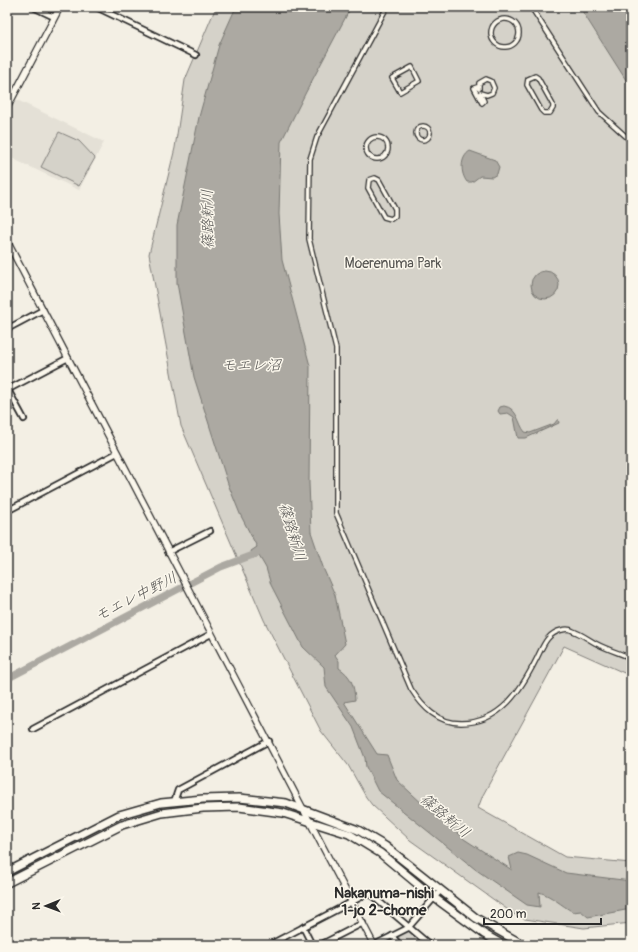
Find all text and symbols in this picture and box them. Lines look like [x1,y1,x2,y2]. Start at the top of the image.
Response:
water label: 篠路新川 [198,189,218,249]
park label: Moerenuma Park [345,255,442,272]
water label: モエレ沼 [221,356,283,375]
water label: 篠路新川 [274,501,310,563]
water label: モエレ中野川 [92,568,180,626]
water label: 篠路新川 [416,789,474,843]
district label: Nakanuma-nishi 1-jo 2-chome [334,884,434,920]
north arrow [26,886,66,926]
scale bar [484,900,601,926]
text: N [30,902,43,910]
text: 200 m [490,907,527,922]

